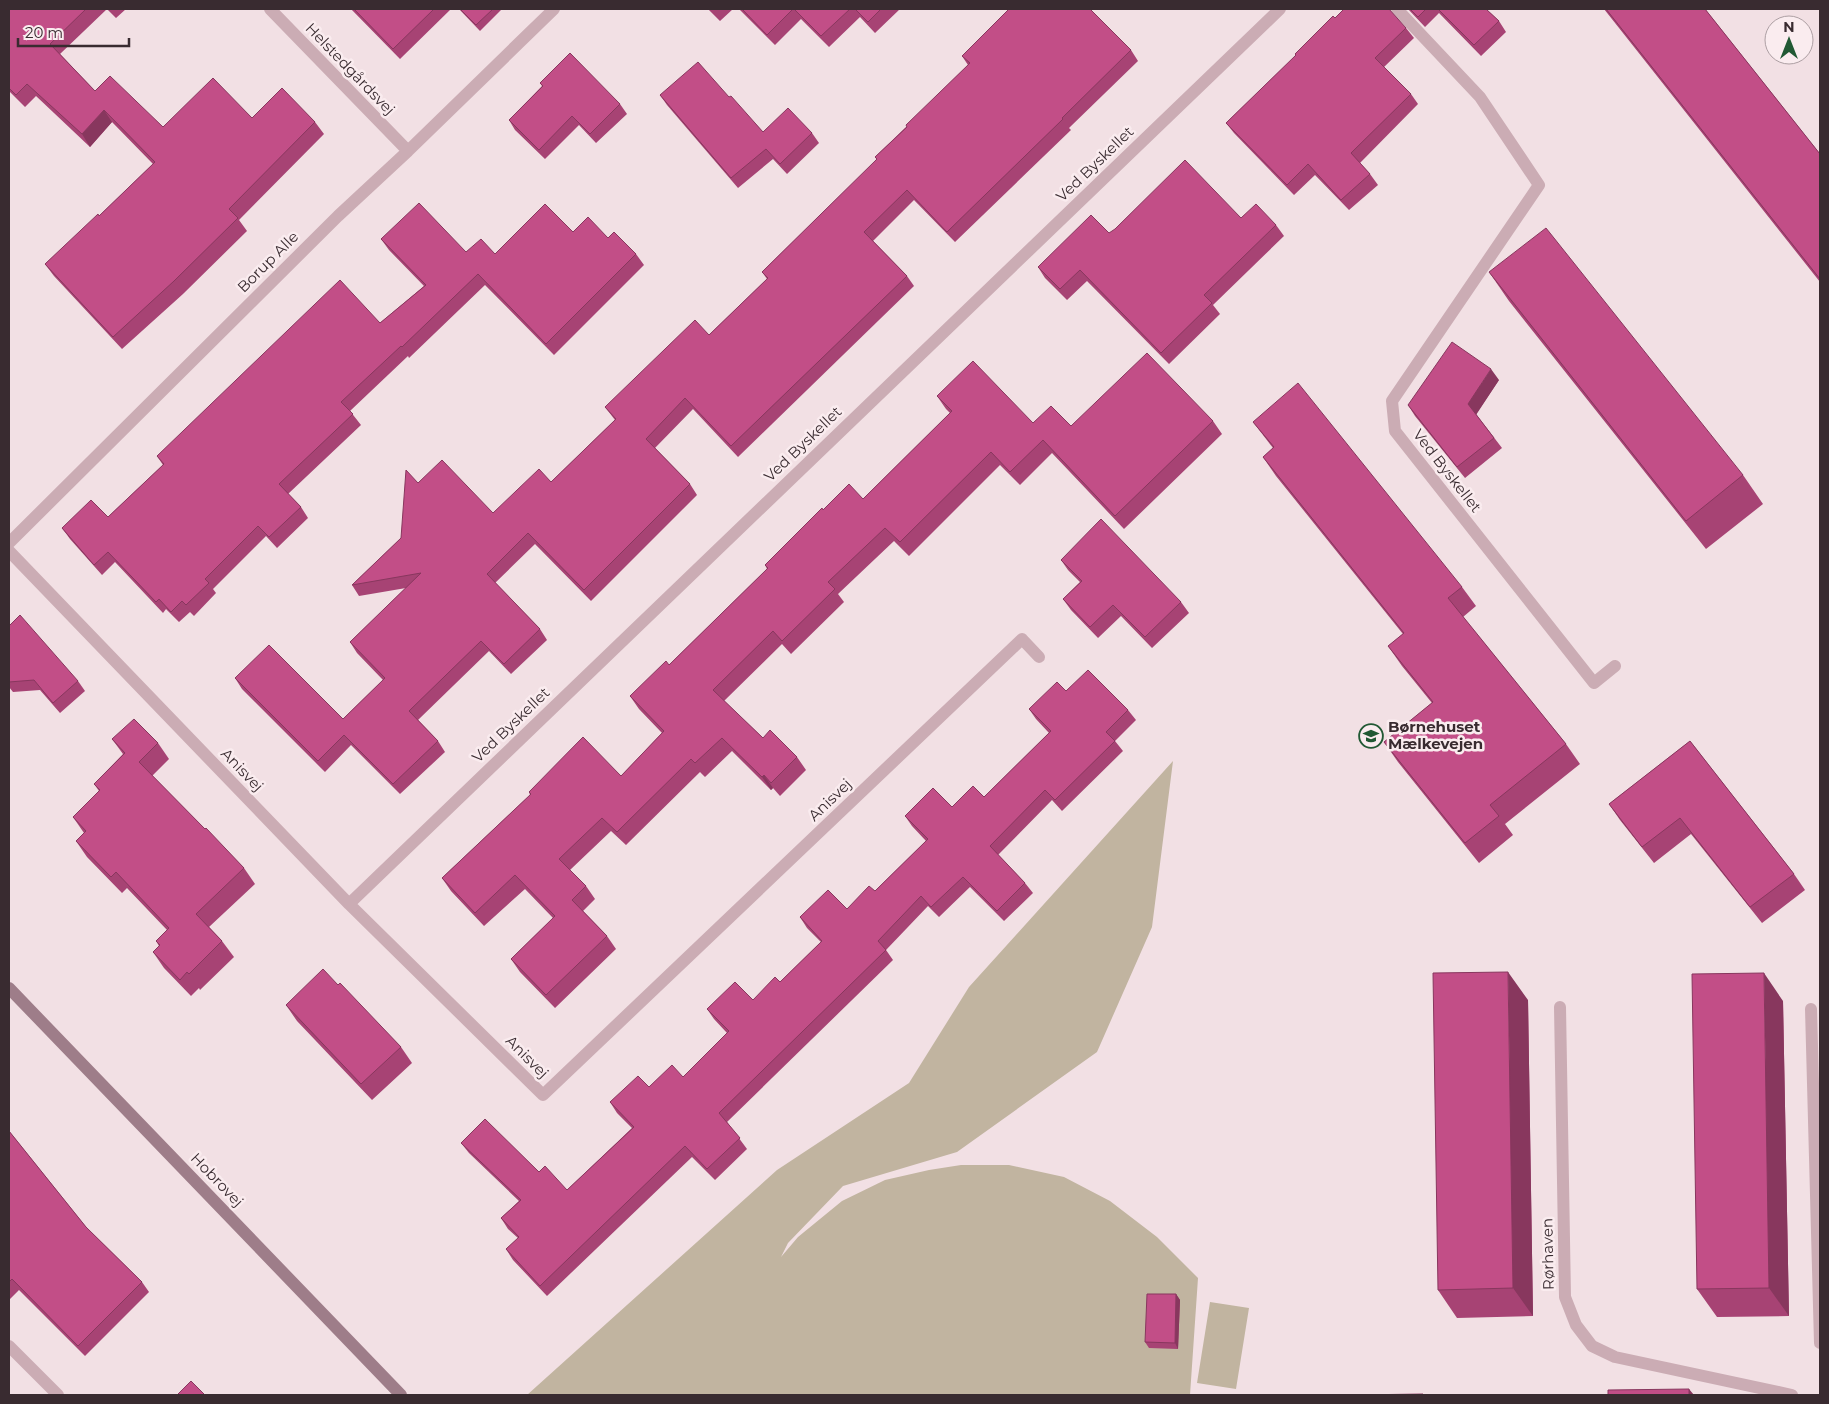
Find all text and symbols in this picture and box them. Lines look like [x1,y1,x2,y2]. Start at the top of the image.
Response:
scale bar [18,15,129,47]
north arrow [1764,15,1814,65]
text: N [1783,18,1795,36]
street label: Helstedgårdsvej [302,19,399,119]
text: 20 m [25,23,63,42]
street label: Ved Byskellet [1052,122,1137,205]
street label: Borup Alle [233,227,302,296]
street label: Ved Byskellet [760,402,845,485]
street label: Ved Byskellet [1409,425,1486,516]
street label: Ved Byskellet [468,683,553,766]
place label: Børnehuset Mælkevejen [1388,717,1483,753]
school or university icon: Børnehuset Mælkevejen [1358,723,1384,749]
street label: Anisvej [217,744,268,795]
street label: Anisvej [804,774,855,825]
street label: Anisvej [502,1031,553,1082]
street label: Hobrovej [187,1149,248,1211]
street label: Rørhaven [1537,1218,1558,1290]

